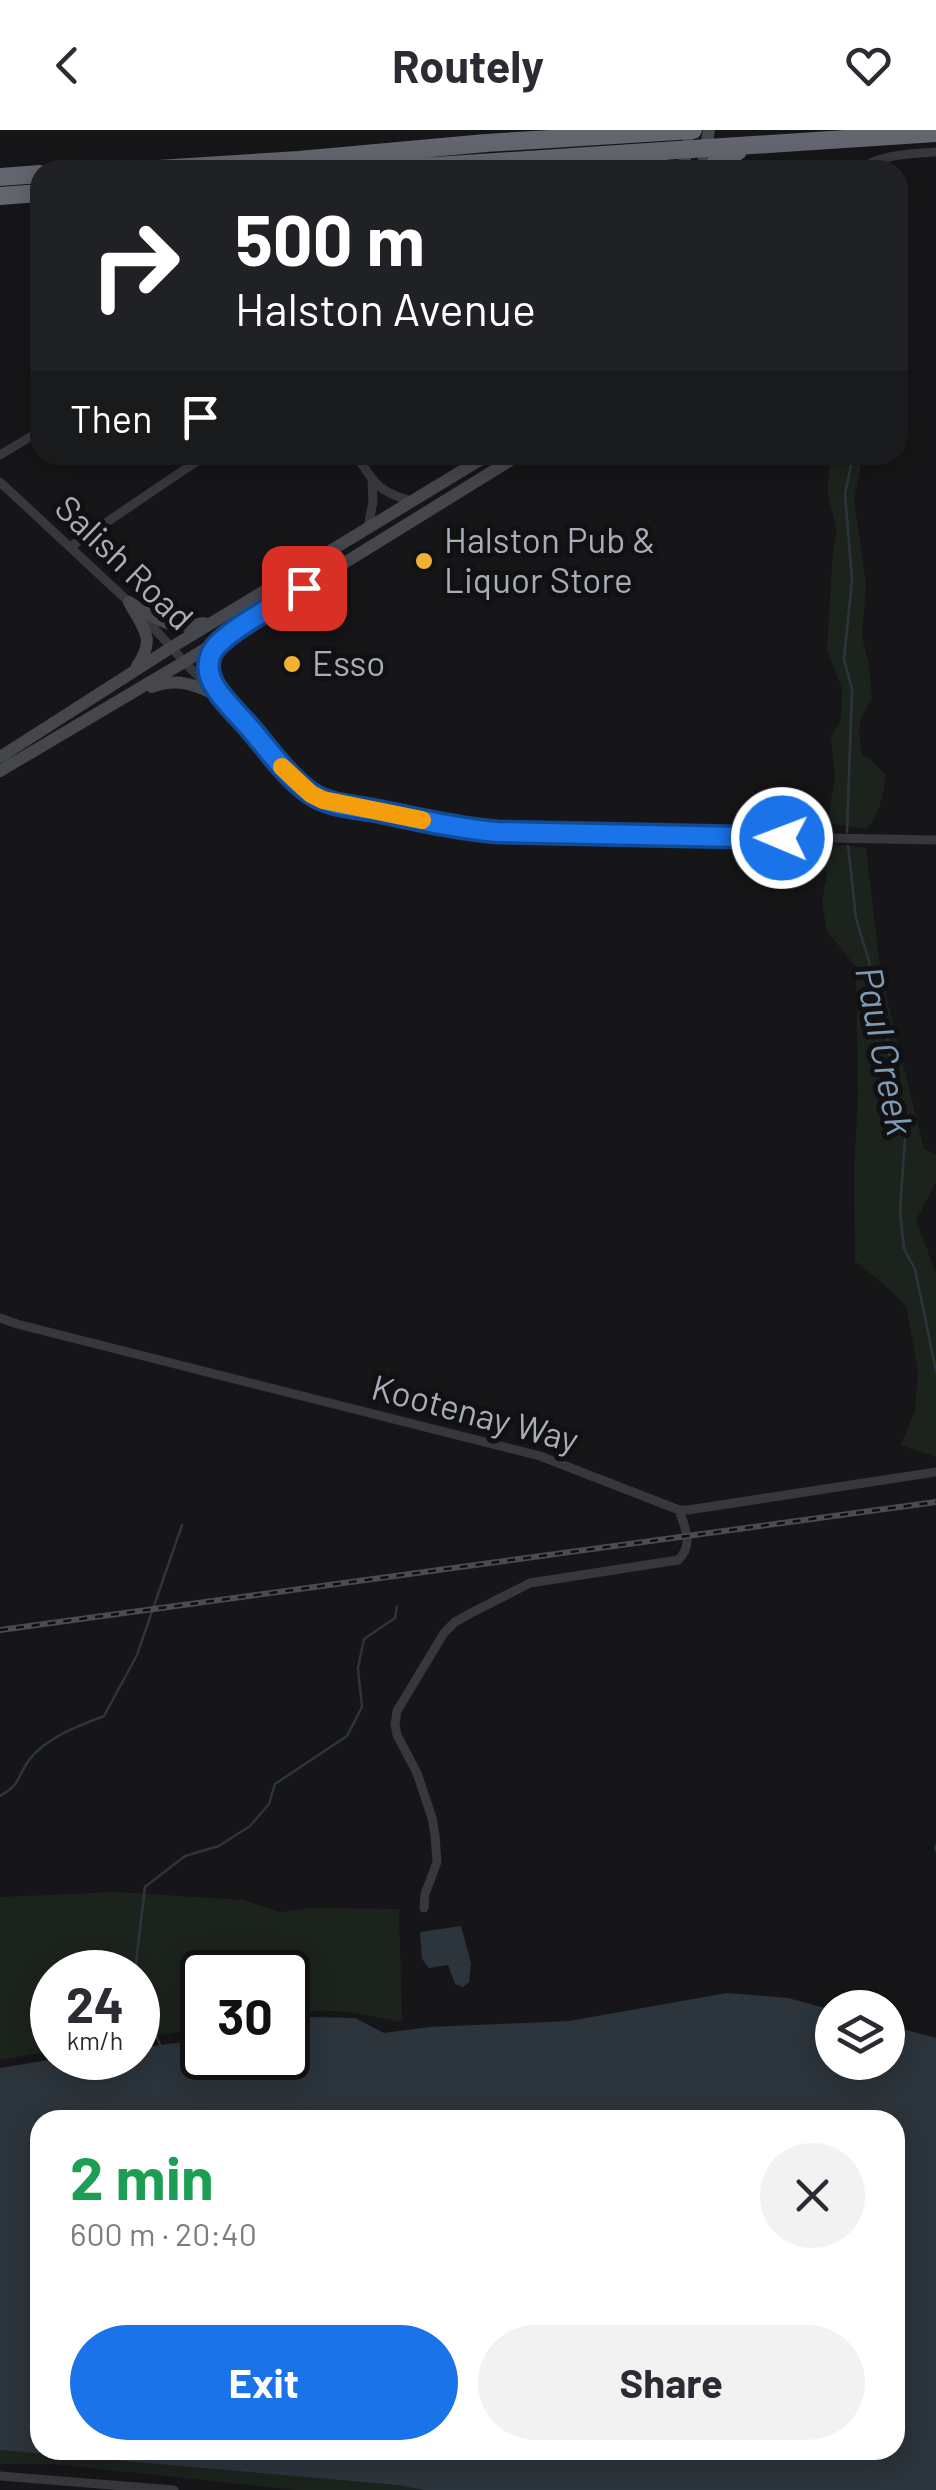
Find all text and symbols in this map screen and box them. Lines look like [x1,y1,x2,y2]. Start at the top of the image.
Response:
icon: back [40,38,95,93]
text: Routely [392,38,544,92]
icon: heart [841,38,896,93]
text: 500 m [235,196,425,280]
icon: right [70,200,200,330]
text: Halston Avenue [235,281,536,335]
icon: arrive [173,390,228,445]
text: Then [70,395,153,441]
street label: Salish Road [48,486,203,638]
place label: Halston Pub & Liquor Store [444,518,655,600]
pin [262,546,347,631]
marker: Halston Pub & Liquor Store [413,550,435,572]
icon: arrive [277,561,332,616]
place label: Esso [312,641,385,683]
marker: Esso [281,653,303,675]
position arrow [730,786,834,890]
water label: Paul Creek [847,963,925,1139]
street label: Kootenay Way [368,1364,583,1460]
speed limit sign: 30 [180,1950,310,2080]
text: 24 [66,1973,124,2033]
map controls [815,1990,905,2080]
button: layers [815,1990,905,2080]
text: km/h [67,2025,123,2055]
text: 2 min [70,2140,214,2212]
button: close [760,2143,865,2248]
text: 600 m · 20:40 [70,2214,257,2252]
button: Exit [70,2325,458,2440]
button: Share [478,2325,865,2440]

